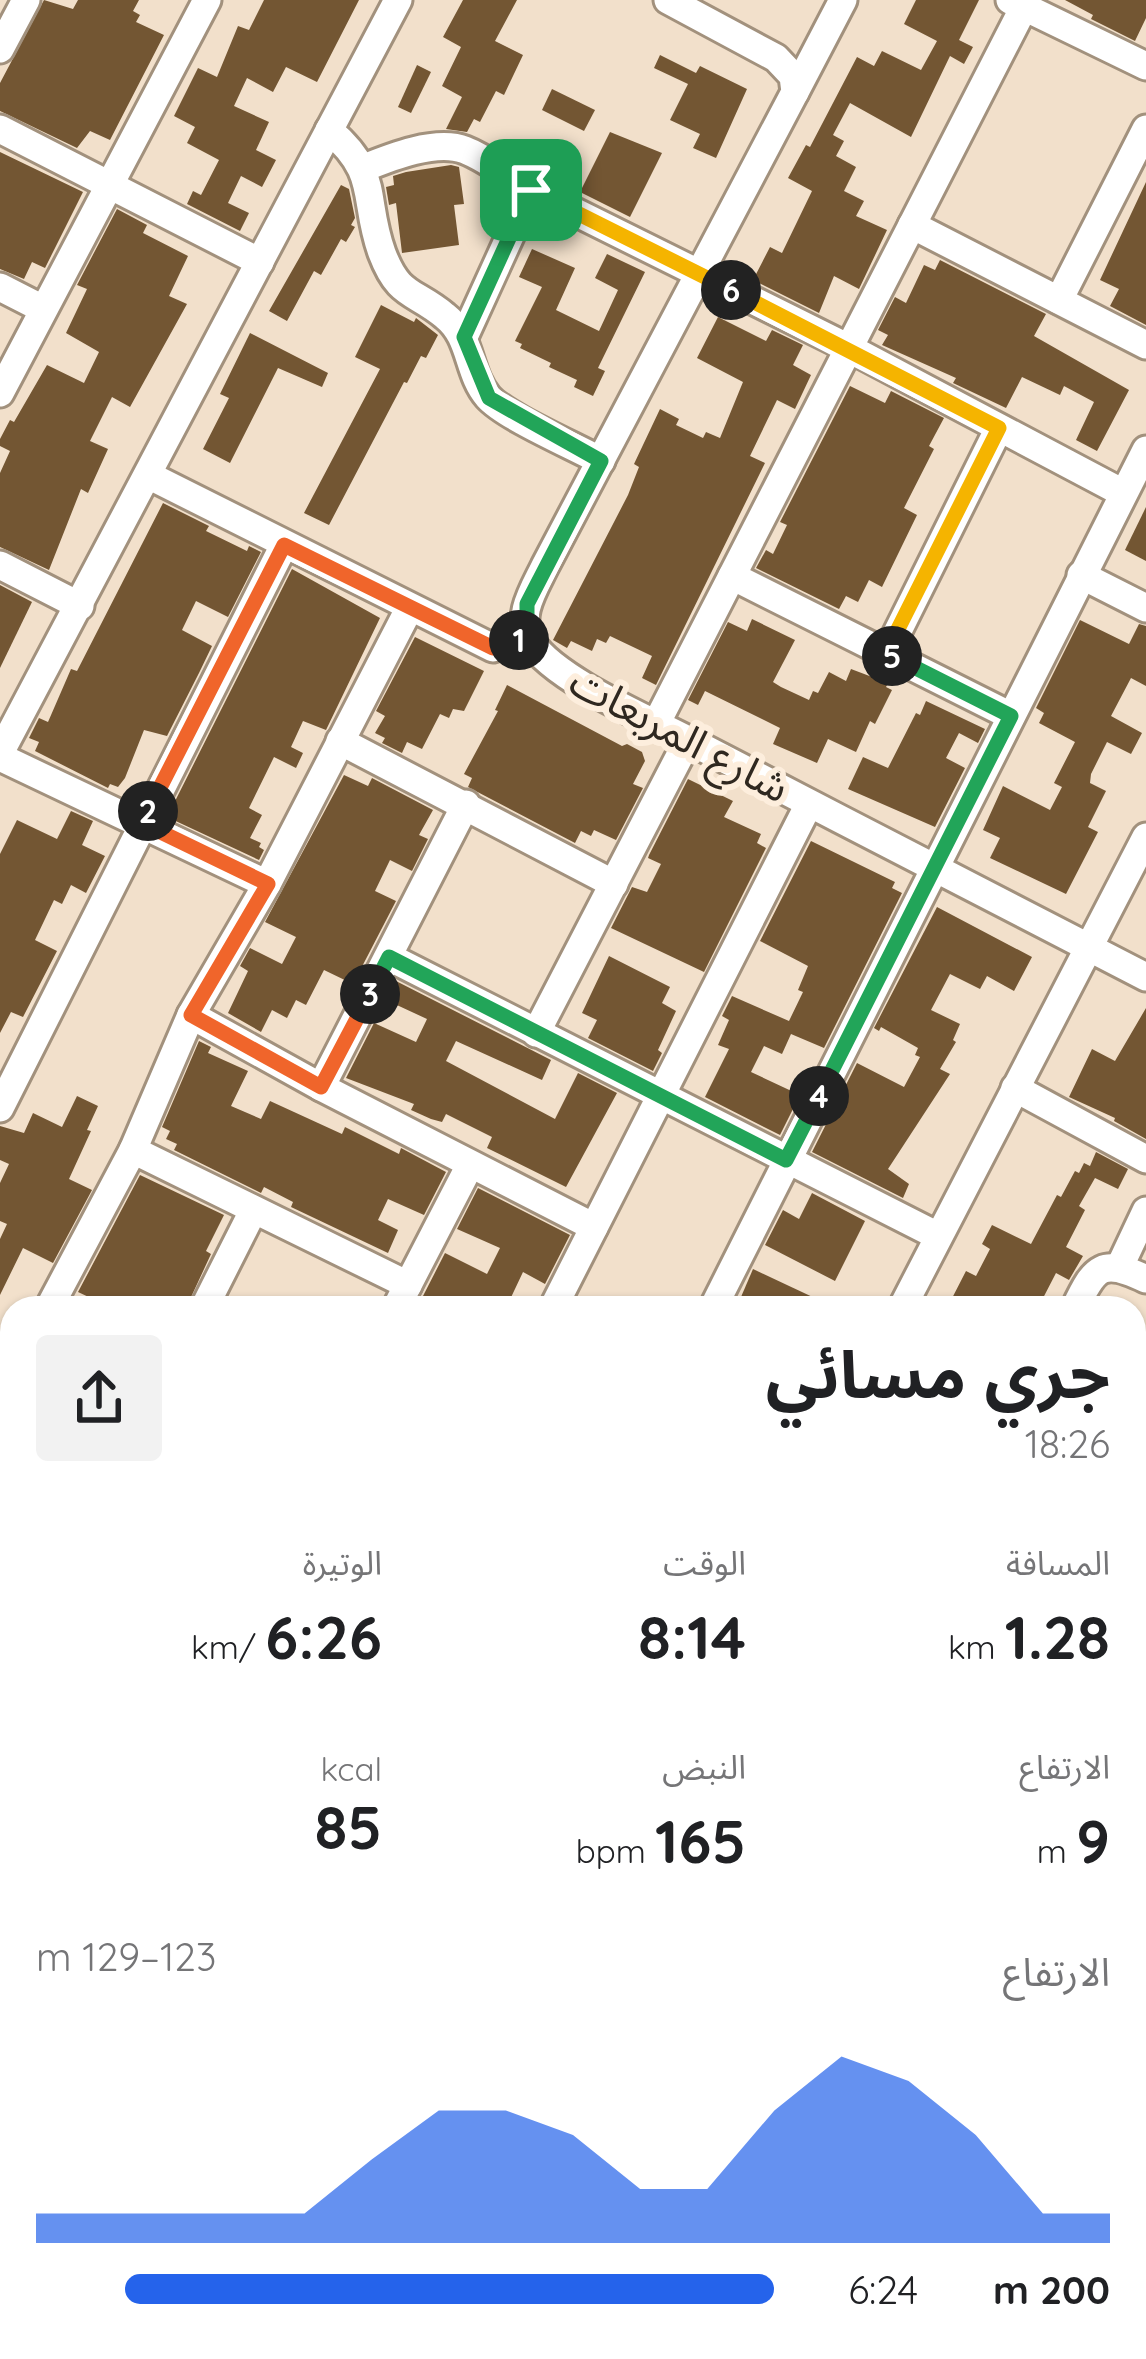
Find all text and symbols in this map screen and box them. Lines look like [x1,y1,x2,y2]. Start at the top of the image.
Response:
pin [480,139,582,241]
icon: arrive [498,157,564,223]
pin: 6 [701,260,761,320]
text: 6 [722,269,740,310]
pin: 1 [489,610,549,670]
text: 1 [513,619,525,660]
pin: 5 [862,626,922,686]
text: 5 [882,635,902,676]
street label: شارع المربعات [559,654,799,819]
pin: 2 [118,781,178,841]
text: 2 [139,790,157,831]
pin: 3 [340,964,400,1024]
text: 3 [361,973,379,1014]
pin: 4 [789,1066,849,1126]
text: 4 [809,1075,829,1116]
text: جري مسائي [766,1332,1110,1415]
button: share [36,1335,162,1461]
text: 18:26 [1025,1419,1110,1468]
text: الوتيرة [303,1542,382,1583]
text: الوقت [663,1542,746,1583]
text: المسافة [1006,1542,1110,1583]
text: 6:26 [265,1599,382,1674]
text: 8:14 [638,1599,746,1674]
text: 1.28 [1005,1599,1110,1674]
text: /km [191,1626,265,1667]
text: km [948,1626,1005,1667]
text: النبض [662,1746,746,1787]
text: الارتفاع [1019,1746,1110,1787]
text: kcal [320,1748,382,1789]
text: 85 [315,1789,382,1864]
text: 165 [655,1803,746,1878]
text: 9 [1076,1803,1110,1878]
text: bpm [576,1830,655,1871]
text: m [1037,1830,1076,1871]
text: 123–129 m [36,1932,216,1981]
text: الارتفاع [1003,1947,1110,1996]
text: 6:24 [848,2265,918,2314]
text: 200 m [993,2265,1110,2314]

